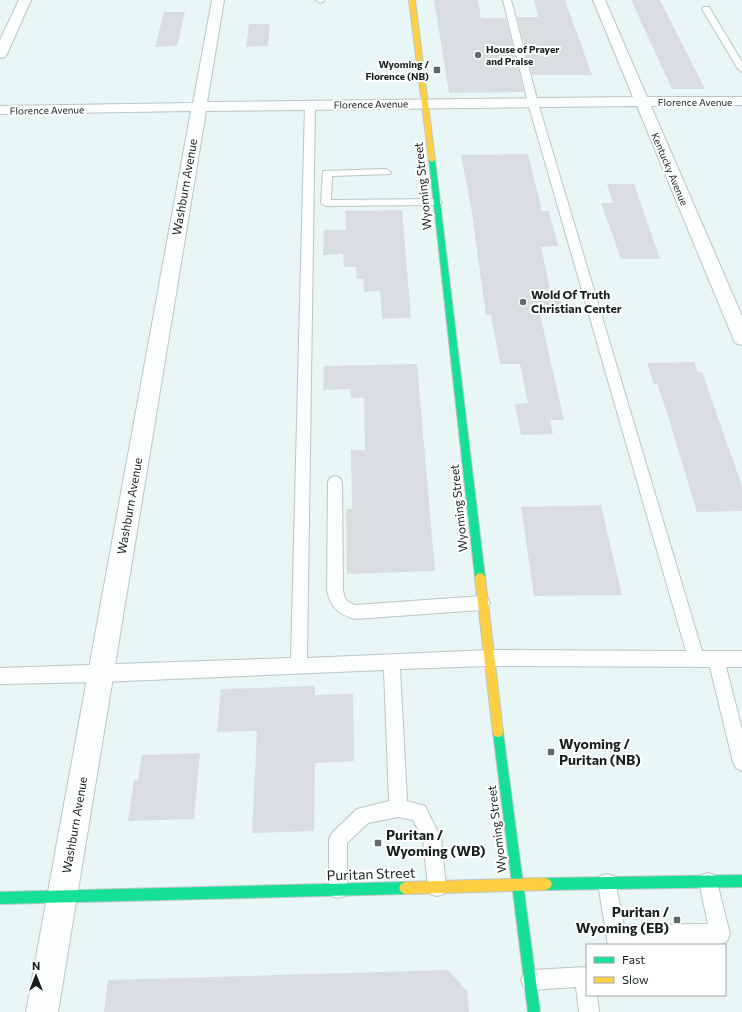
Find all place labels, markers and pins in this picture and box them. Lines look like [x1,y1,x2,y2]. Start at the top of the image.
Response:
place label: House of Prayer and Praise [486,43,559,67]
marker: House of Prayer and Praise [473,50,483,60]
place label: Wyoming / Florence (NB) [365,58,429,82]
marker: Wyoming / Florence (NB) [432,65,442,75]
place label: Wold Of Truth Christian Center [531,287,622,315]
marker: Wold Of Truth Christian Center [518,297,528,307]
place label: Wyoming / Puritan (NB) [559,735,641,768]
marker: Wyoming / Puritan (NB) [546,747,556,757]
place label: Puritan / Wyoming (WB) [386,826,486,859]
marker: Puritan / Wyoming (WB) [373,838,383,848]
place label: Puritan / Wyoming (EB) [576,903,670,936]
marker: Puritan / Wyoming (EB) [672,915,682,925]

